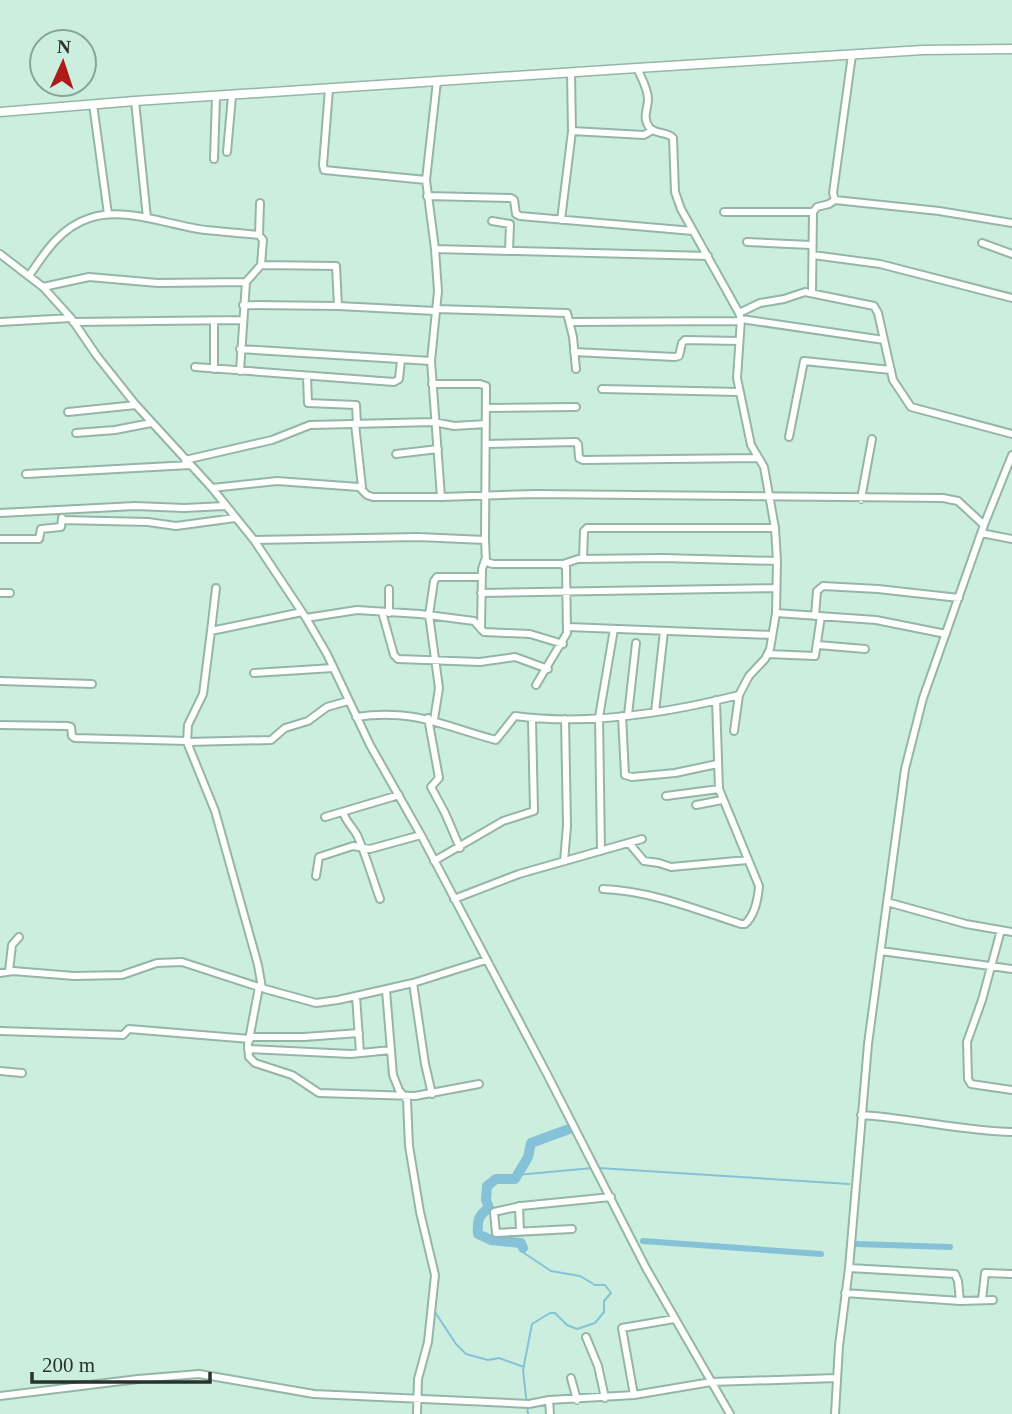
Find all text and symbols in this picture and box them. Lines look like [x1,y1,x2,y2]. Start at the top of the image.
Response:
north arrow [28,28,98,98]
text: N [56,36,72,57]
scale bar [32,1340,210,1384]
text: 200 m [42,1353,95,1377]

